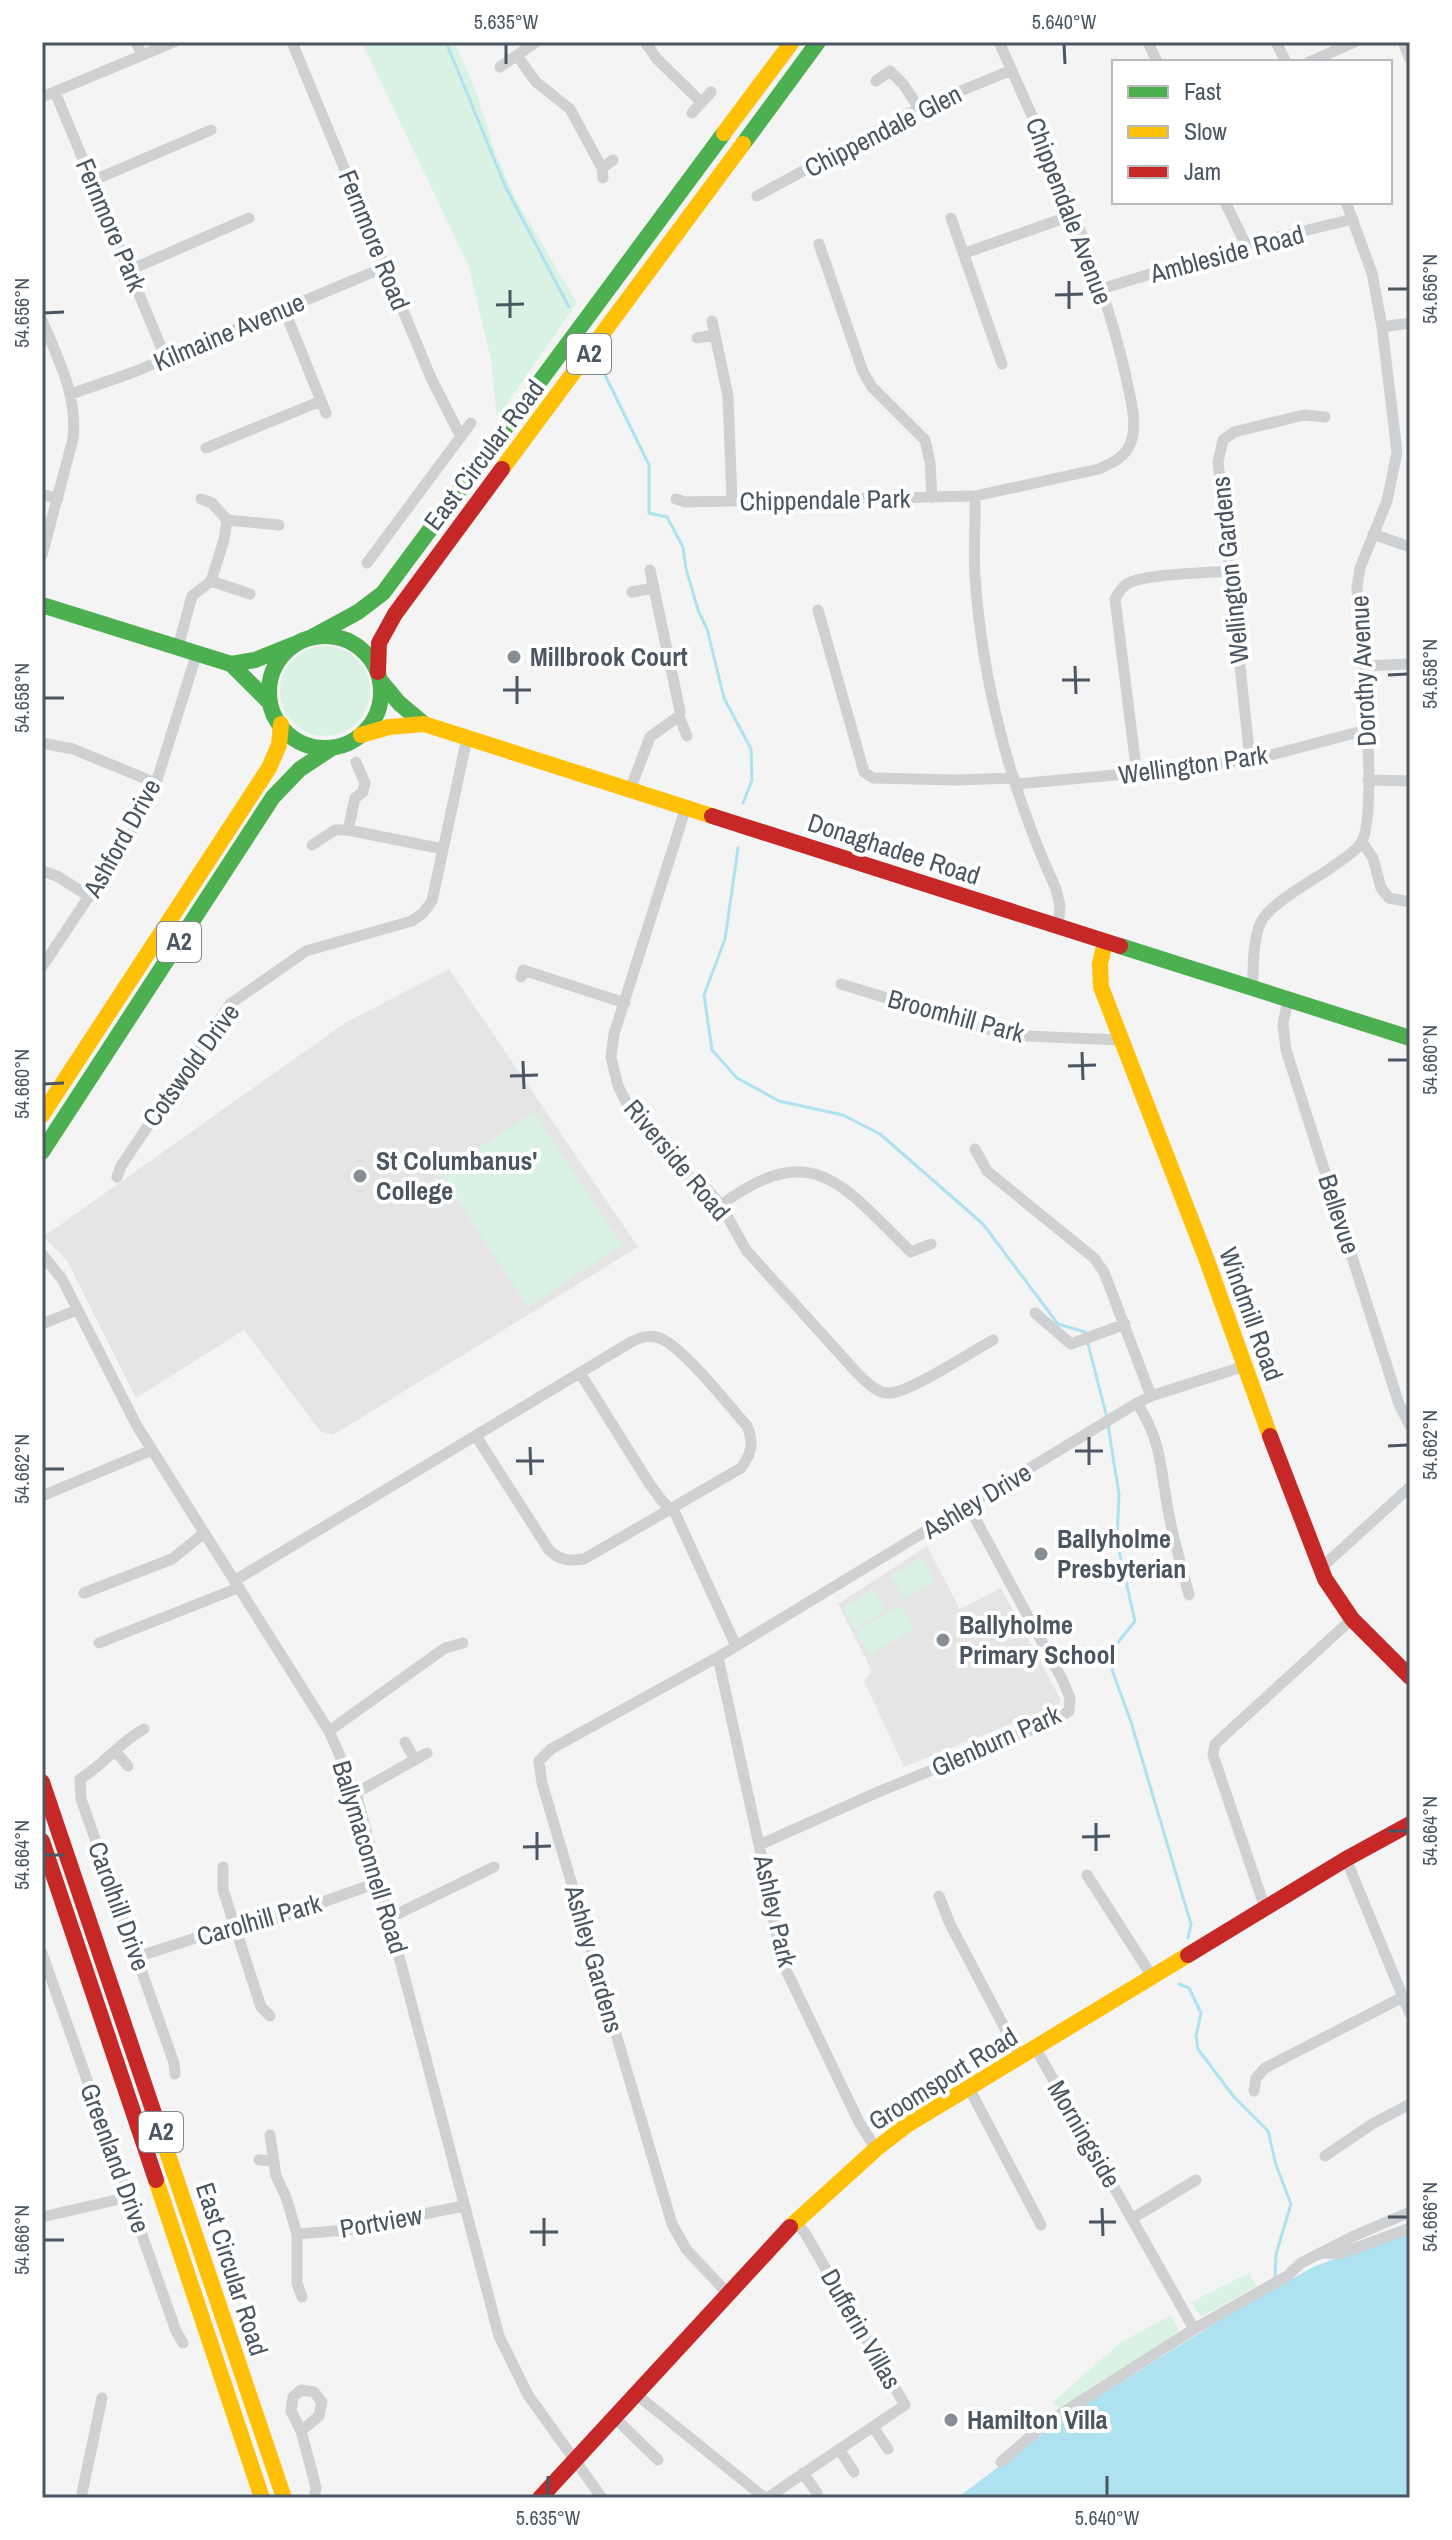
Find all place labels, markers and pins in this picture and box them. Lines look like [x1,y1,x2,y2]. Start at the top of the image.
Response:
place label: Millbrook Court [530,639,688,674]
marker: Millbrook Court [505,648,523,666]
place label: St Columbanus' College [376,1143,537,1208]
marker: St Columbanus' College [351,1167,369,1185]
place label: Ballyholme Presbyterian [1057,1521,1186,1586]
marker: Ballyholme Presbyterian [1032,1545,1050,1563]
place label: Ballyholme Primary School [959,1607,1115,1672]
marker: Ballyholme Primary School [934,1631,952,1649]
place label: Hamilton Villa [967,2402,1108,2437]
marker: Hamilton Villa [942,2411,960,2429]

